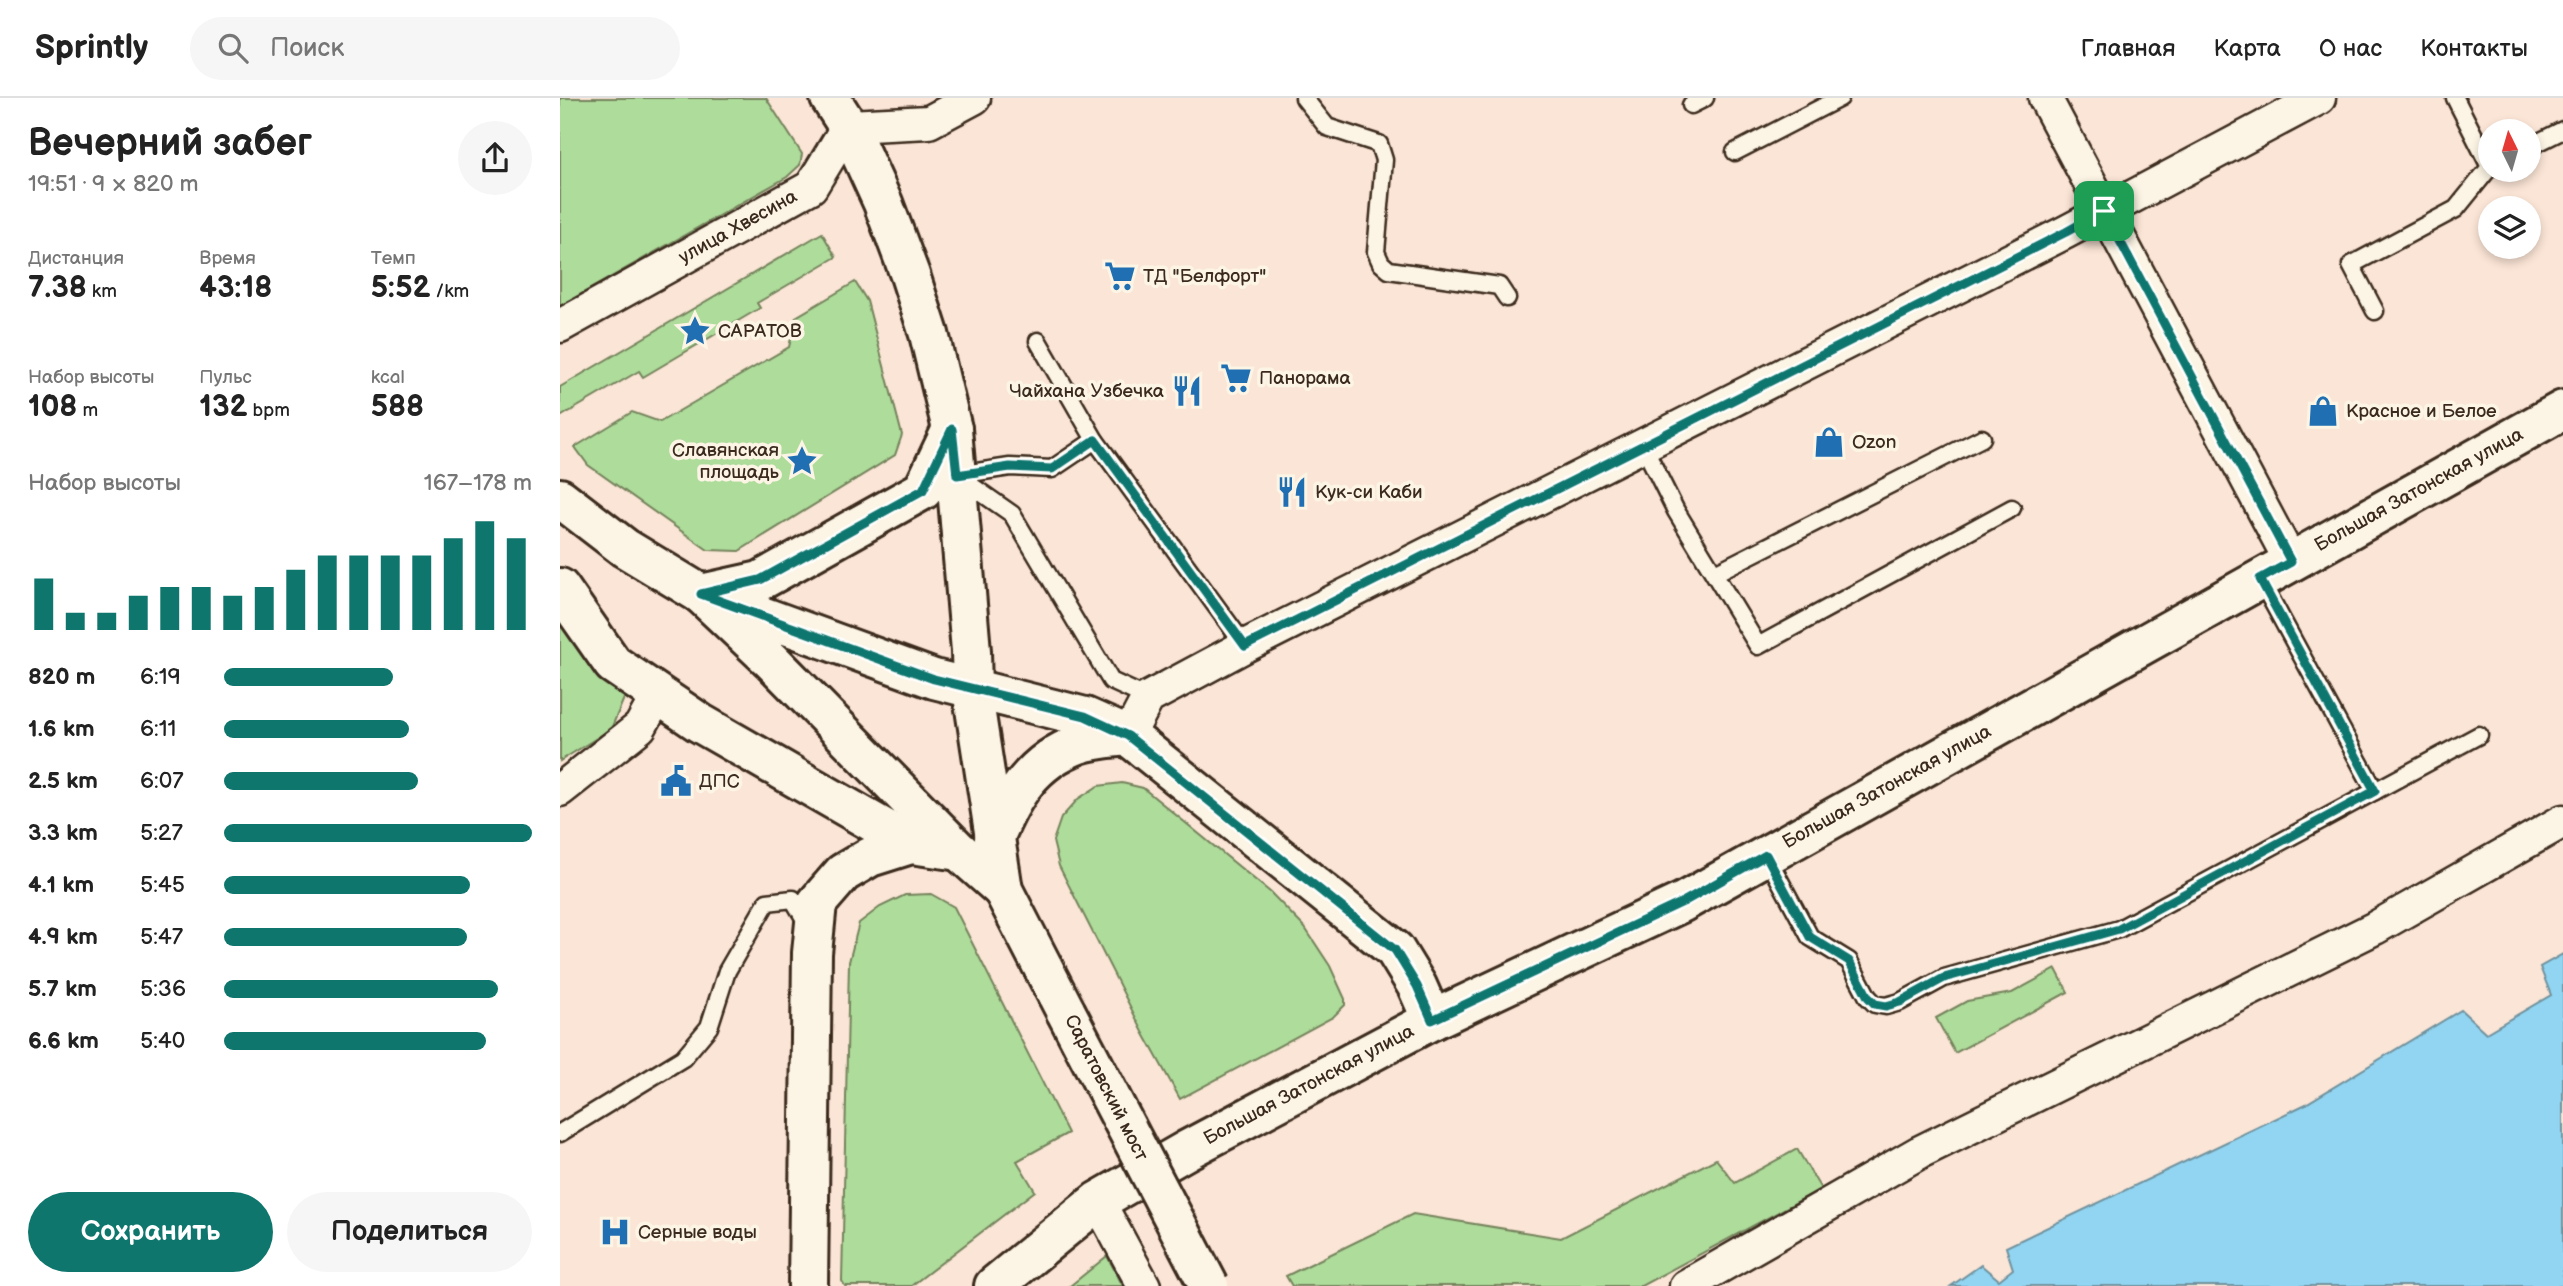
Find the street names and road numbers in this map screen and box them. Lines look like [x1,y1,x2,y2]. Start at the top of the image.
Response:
street label: улица Хвесина [675,185,801,269]
street label: Большая Затонская улица [2311,423,2527,557]
street label: Большая Затонская улица [1779,720,1995,854]
street label: Саратовский мост [1059,1011,1153,1165]
street label: Большая Затонская улица [1200,1020,1418,1150]

